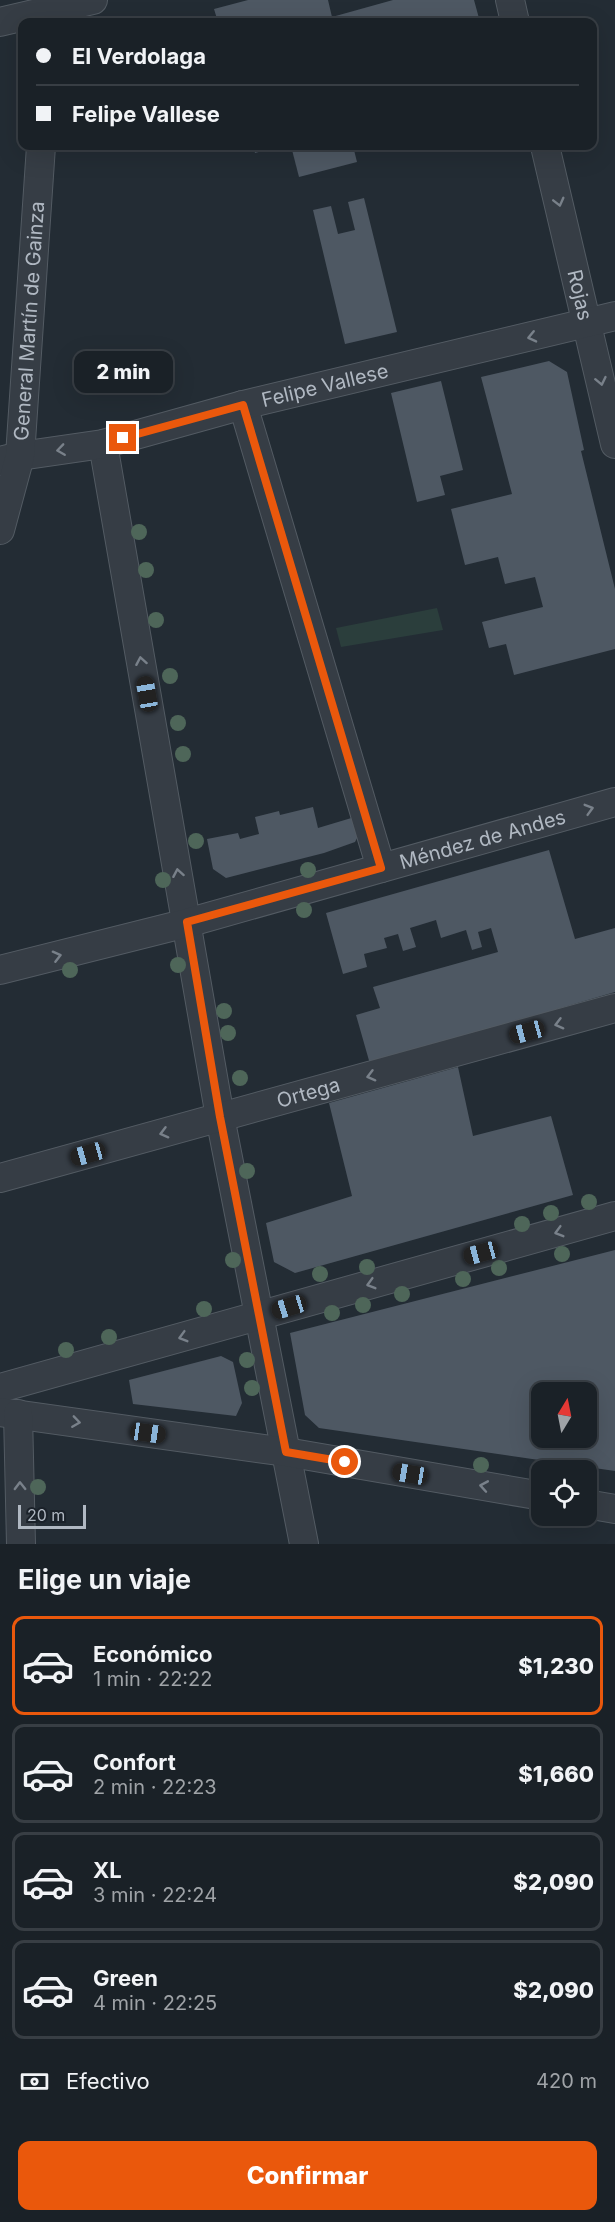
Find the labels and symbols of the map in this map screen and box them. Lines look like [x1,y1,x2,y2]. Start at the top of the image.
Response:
one-way arrow [552,197,565,207]
street label: General Martín de Gainza [9,200,49,441]
street label: Rojas [562,267,598,323]
one-way arrow [527,330,537,343]
callout: 2 min [74,351,172,393]
street label: Felipe Vallese [259,359,391,412]
one-way arrow [594,375,607,385]
route end [109,424,136,451]
one-way arrow [57,443,66,455]
one-way arrow [135,656,148,666]
car [135,675,159,713]
one-way arrow [584,804,594,817]
street label: Méndez de Andes [397,805,568,874]
one-way arrow [172,869,185,879]
one-way arrow [51,950,61,963]
one-way arrow [554,1017,564,1029]
car [507,1019,547,1045]
one-way arrow [366,1068,376,1081]
street label: Ortega [274,1073,343,1113]
one-way arrow [159,1126,170,1138]
car [68,1140,108,1168]
one-way arrow [554,1224,564,1237]
car [461,1240,501,1266]
one-way arrow [366,1277,377,1289]
car [269,1293,309,1321]
one-way arrow [178,1330,189,1342]
north arrow [531,1382,597,1448]
one-way arrow [71,1416,80,1428]
car [129,1422,167,1444]
route start [331,1448,358,1475]
car [391,1462,429,1486]
one-way arrow [479,1480,489,1493]
one-way arrow [13,1481,26,1490]
scale bar [18,1502,86,1530]

